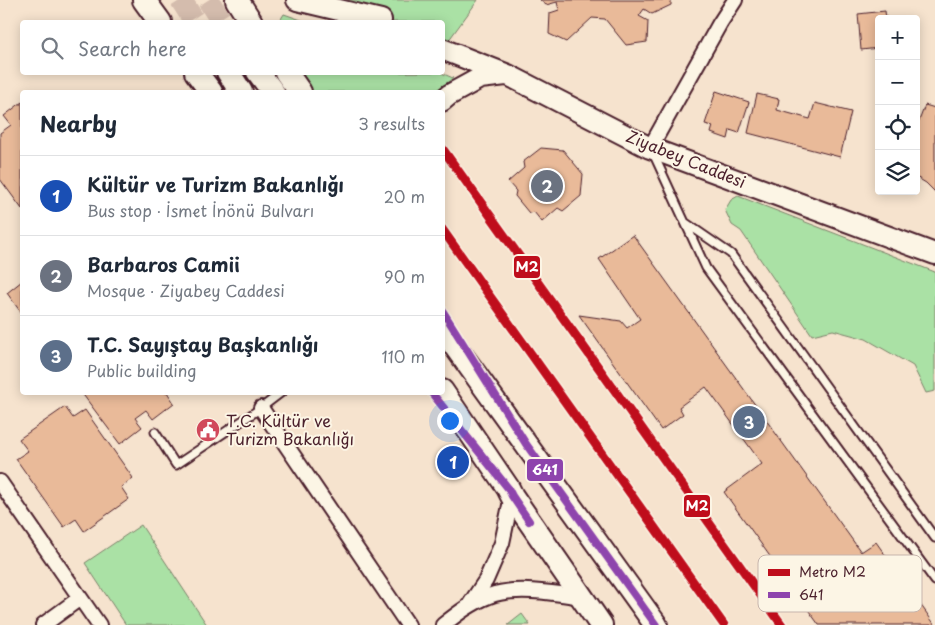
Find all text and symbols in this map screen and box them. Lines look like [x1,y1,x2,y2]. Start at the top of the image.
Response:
map controls [875,15,920,195]
button: + [875,15,920,60]
search box [20,20,445,75]
icon: search [38,34,66,62]
text: Search here [78,34,187,62]
button: − [875,60,920,105]
button: locate [875,105,920,150]
text: Nearby [40,107,117,139]
text: 3 results [358,111,425,135]
street label: Ziyabey Caddesi [623,123,750,193]
button: layers [875,150,920,195]
pin: 2 [531,167,563,205]
text: Kültür ve Turizm Bakanlığı [87,170,344,198]
text: 1 [52,184,60,208]
text: 20 m [384,184,425,208]
text: Bus stop · İsmet İnönü Bulvarı [87,198,314,222]
text: Barbaros Camii [87,250,240,278]
line badge: M2 [513,255,541,279]
text: M2 [516,256,539,277]
text: 2 [50,264,62,288]
text: 90 m [384,264,425,288]
text: Mosque · Ziyabey Caddesi [87,278,285,302]
text: T.C. Sayıştay Başkanlığı [87,330,318,358]
text: 3 [51,344,61,368]
text: 110 m [382,344,425,368]
text: Public building [87,358,197,382]
pin: 3 [733,403,765,441]
place label: T.C. Kültür ve Turizm Bakanlığı [226,408,354,450]
your location [437,408,463,434]
public building icon: T.C. Kültür ve Turizm Bakanlığı [195,417,221,443]
pin: 1 [437,443,469,481]
line badge: 641 [526,458,564,482]
text: 641 [532,459,558,480]
line badge: M2 [683,494,711,518]
text: M2 [686,495,709,516]
legend [758,555,922,612]
text: Metro M2 [799,561,866,582]
text: 641 [799,584,824,605]

